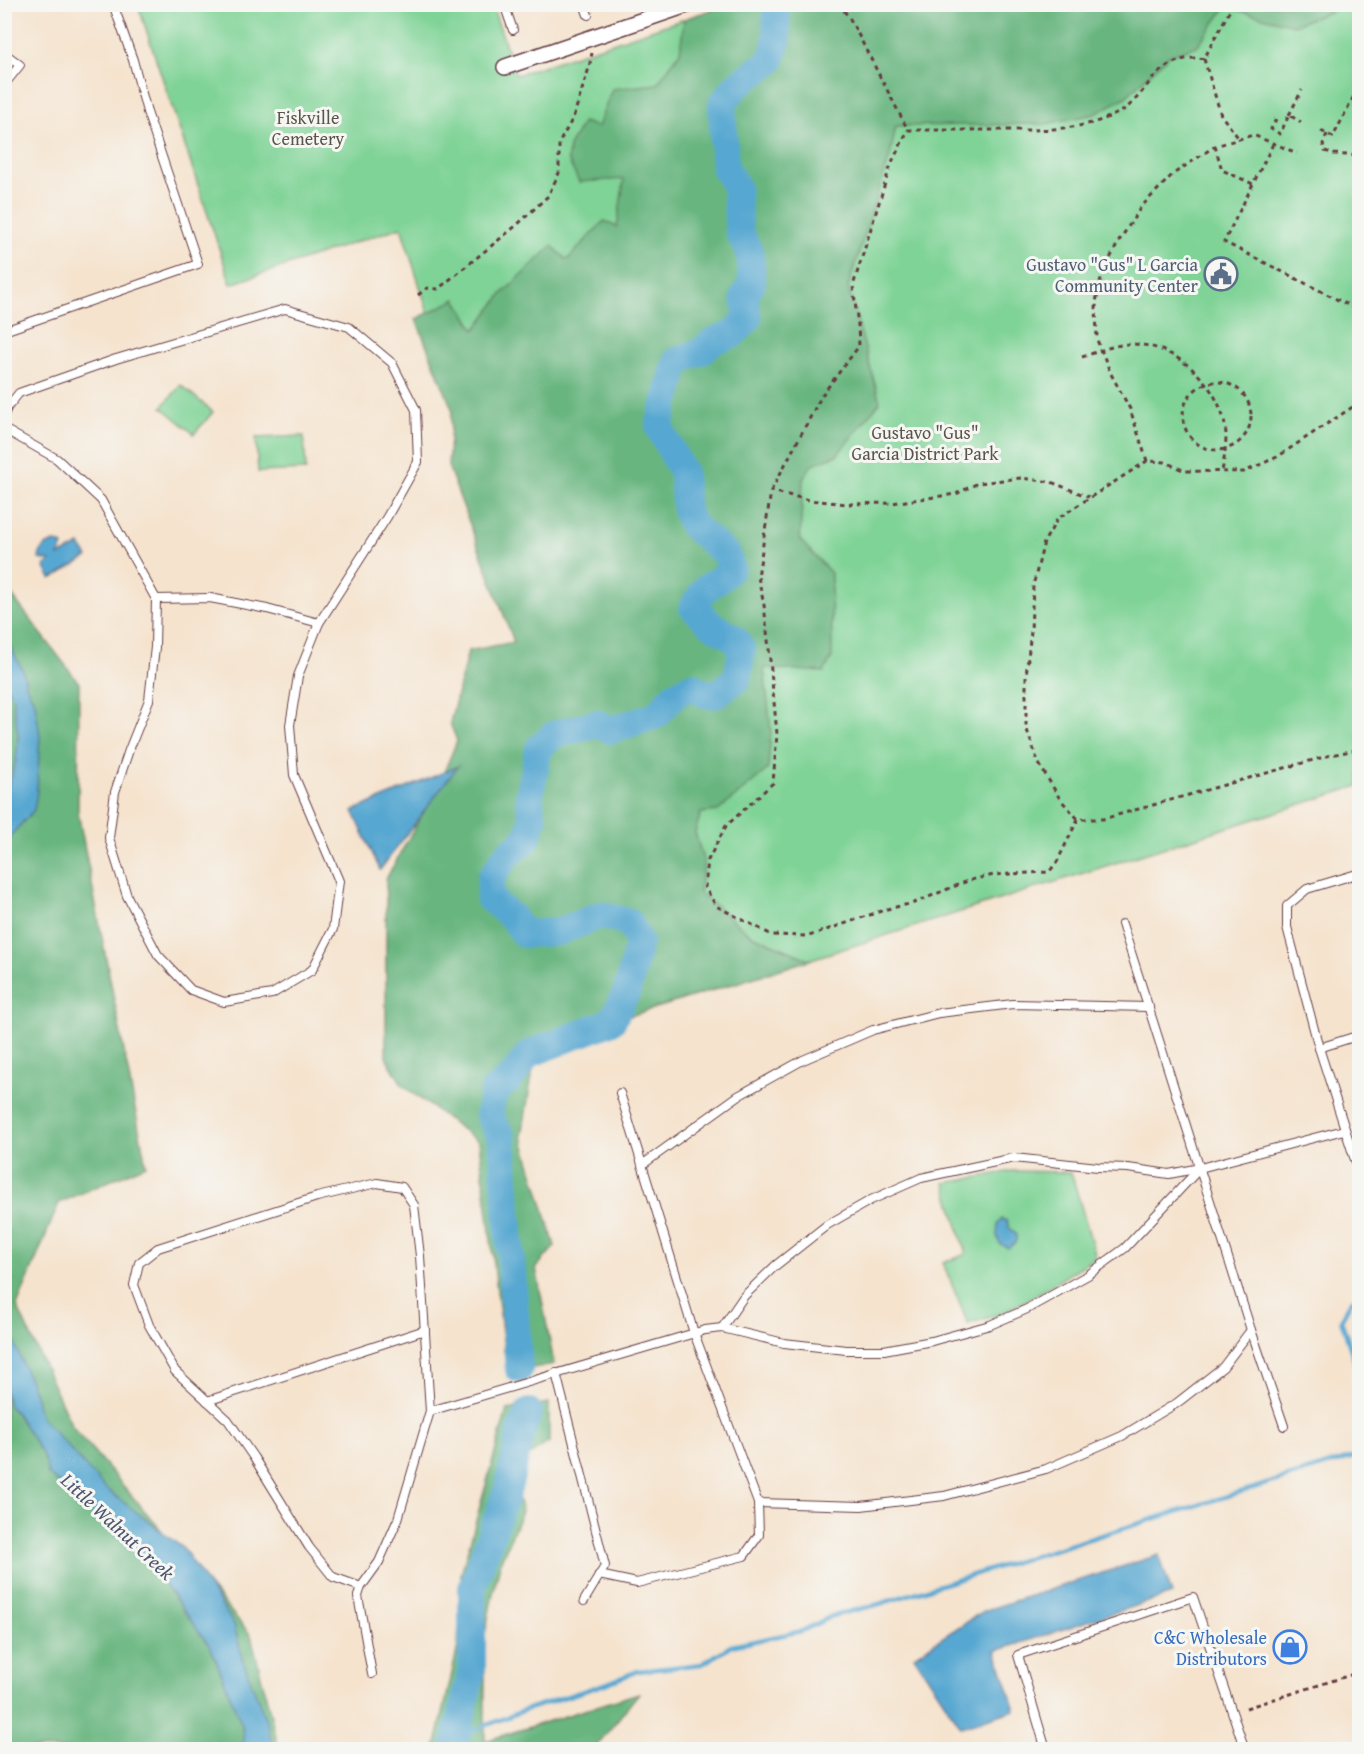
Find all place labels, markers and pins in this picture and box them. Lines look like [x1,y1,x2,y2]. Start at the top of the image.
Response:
place label: Gustavo "Gus" L Garcia Community Center [1026,251,1199,299]
public building icon: Gustavo "Gus" L Garcia Community Center [1203,256,1239,292]
place label: C&C Wholesale Distributors [1154,1624,1267,1672]
shop icon: C&C Wholesale Distributors [1272,1629,1308,1665]

